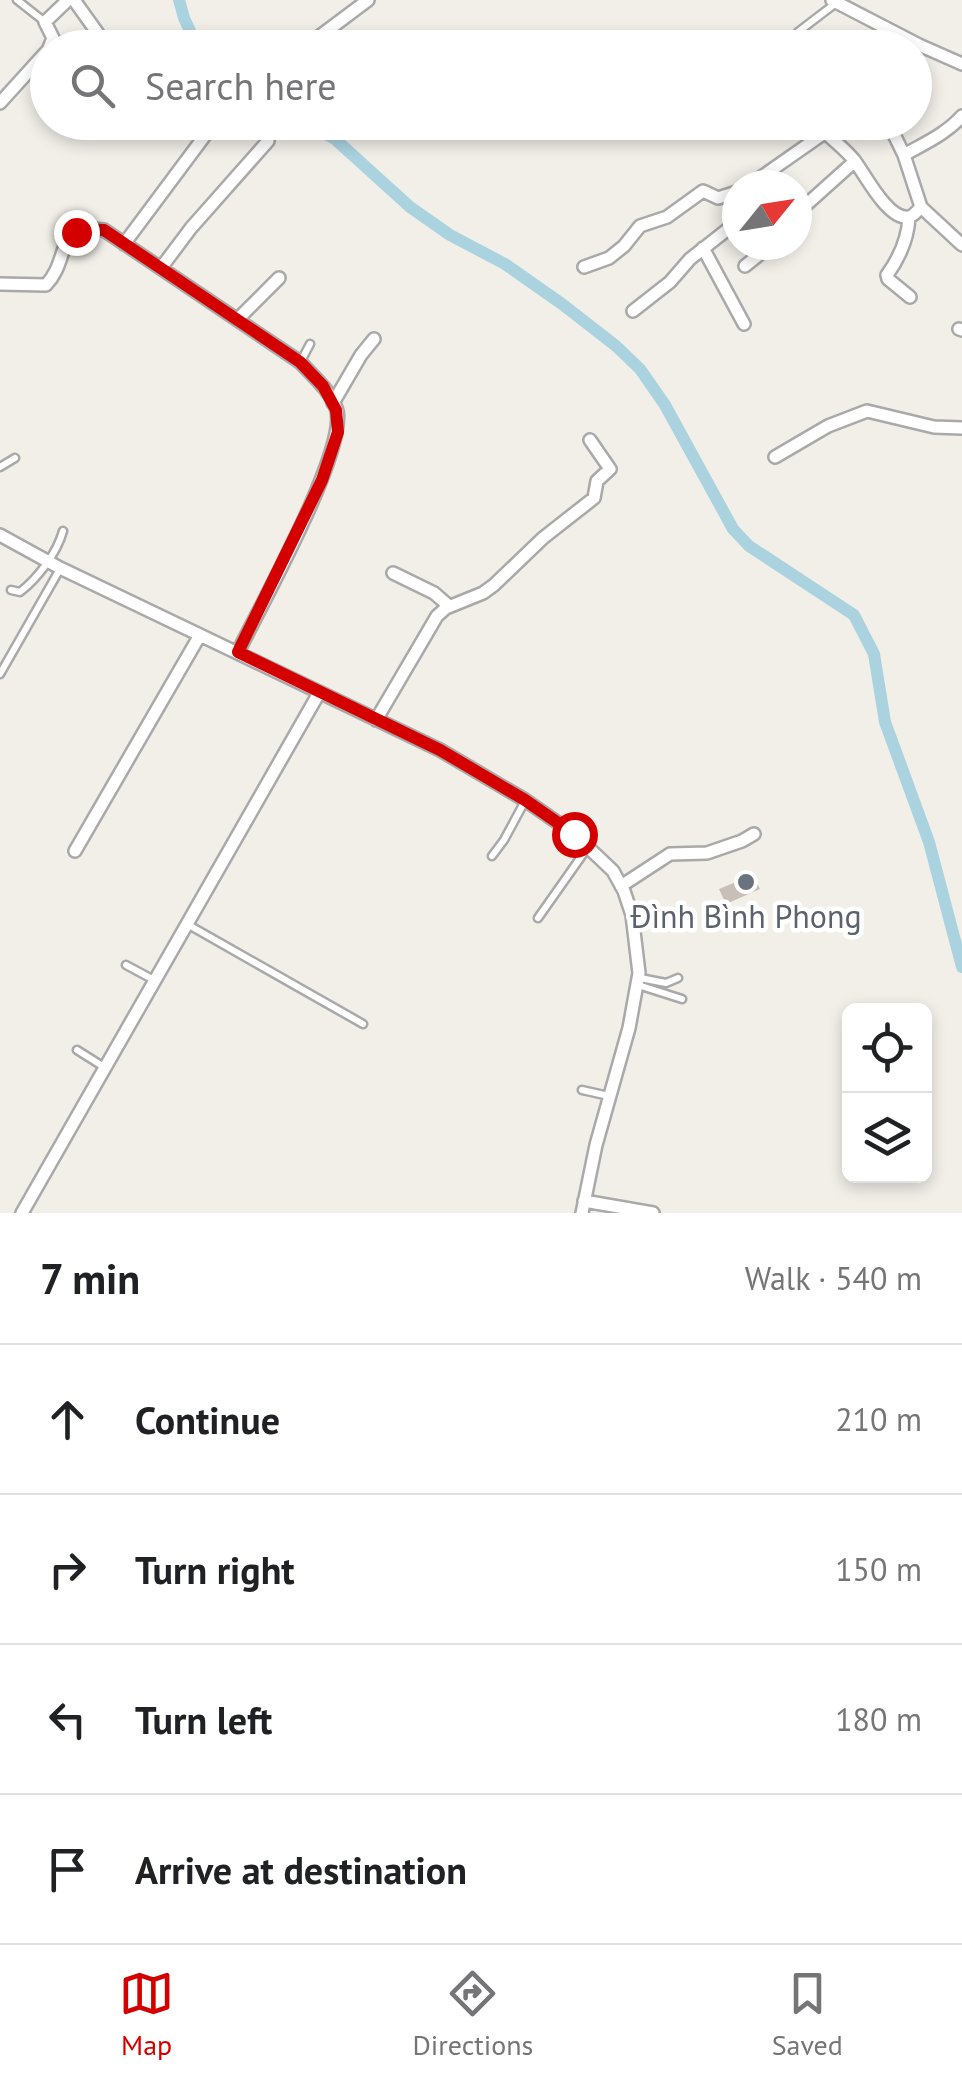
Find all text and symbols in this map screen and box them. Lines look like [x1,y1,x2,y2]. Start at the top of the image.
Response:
search box [30,30,932,140]
icon: search [65,58,120,113]
text: Search here [145,61,337,110]
north arrow [722,170,812,260]
route end [54,210,100,256]
route start [552,812,598,858]
marker: Đình Bình Phong [735,871,757,893]
place label: Đình Bình Phong [629,895,862,937]
map controls [842,1003,932,1183]
button: locate [842,1003,932,1093]
button: layers [842,1093,932,1183]
text: 7 min [40,1251,140,1306]
text: Walk · 540 m [745,1257,922,1299]
icon: ahead [40,1392,95,1447]
text: Continue [135,1395,280,1444]
text: 210 m [835,1398,922,1440]
icon: right [40,1542,95,1597]
text: Turn right [135,1545,295,1594]
text: 150 m [835,1548,922,1590]
icon: left [40,1692,95,1747]
text: Turn left [135,1695,272,1744]
text: 180 m [835,1698,922,1740]
icon: arrive [40,1842,95,1897]
text: Arrive at destination [135,1845,467,1894]
tab: Map [119,1966,174,2063]
tab: Directions [412,1966,533,2063]
tab: Saved [772,1966,843,2063]

